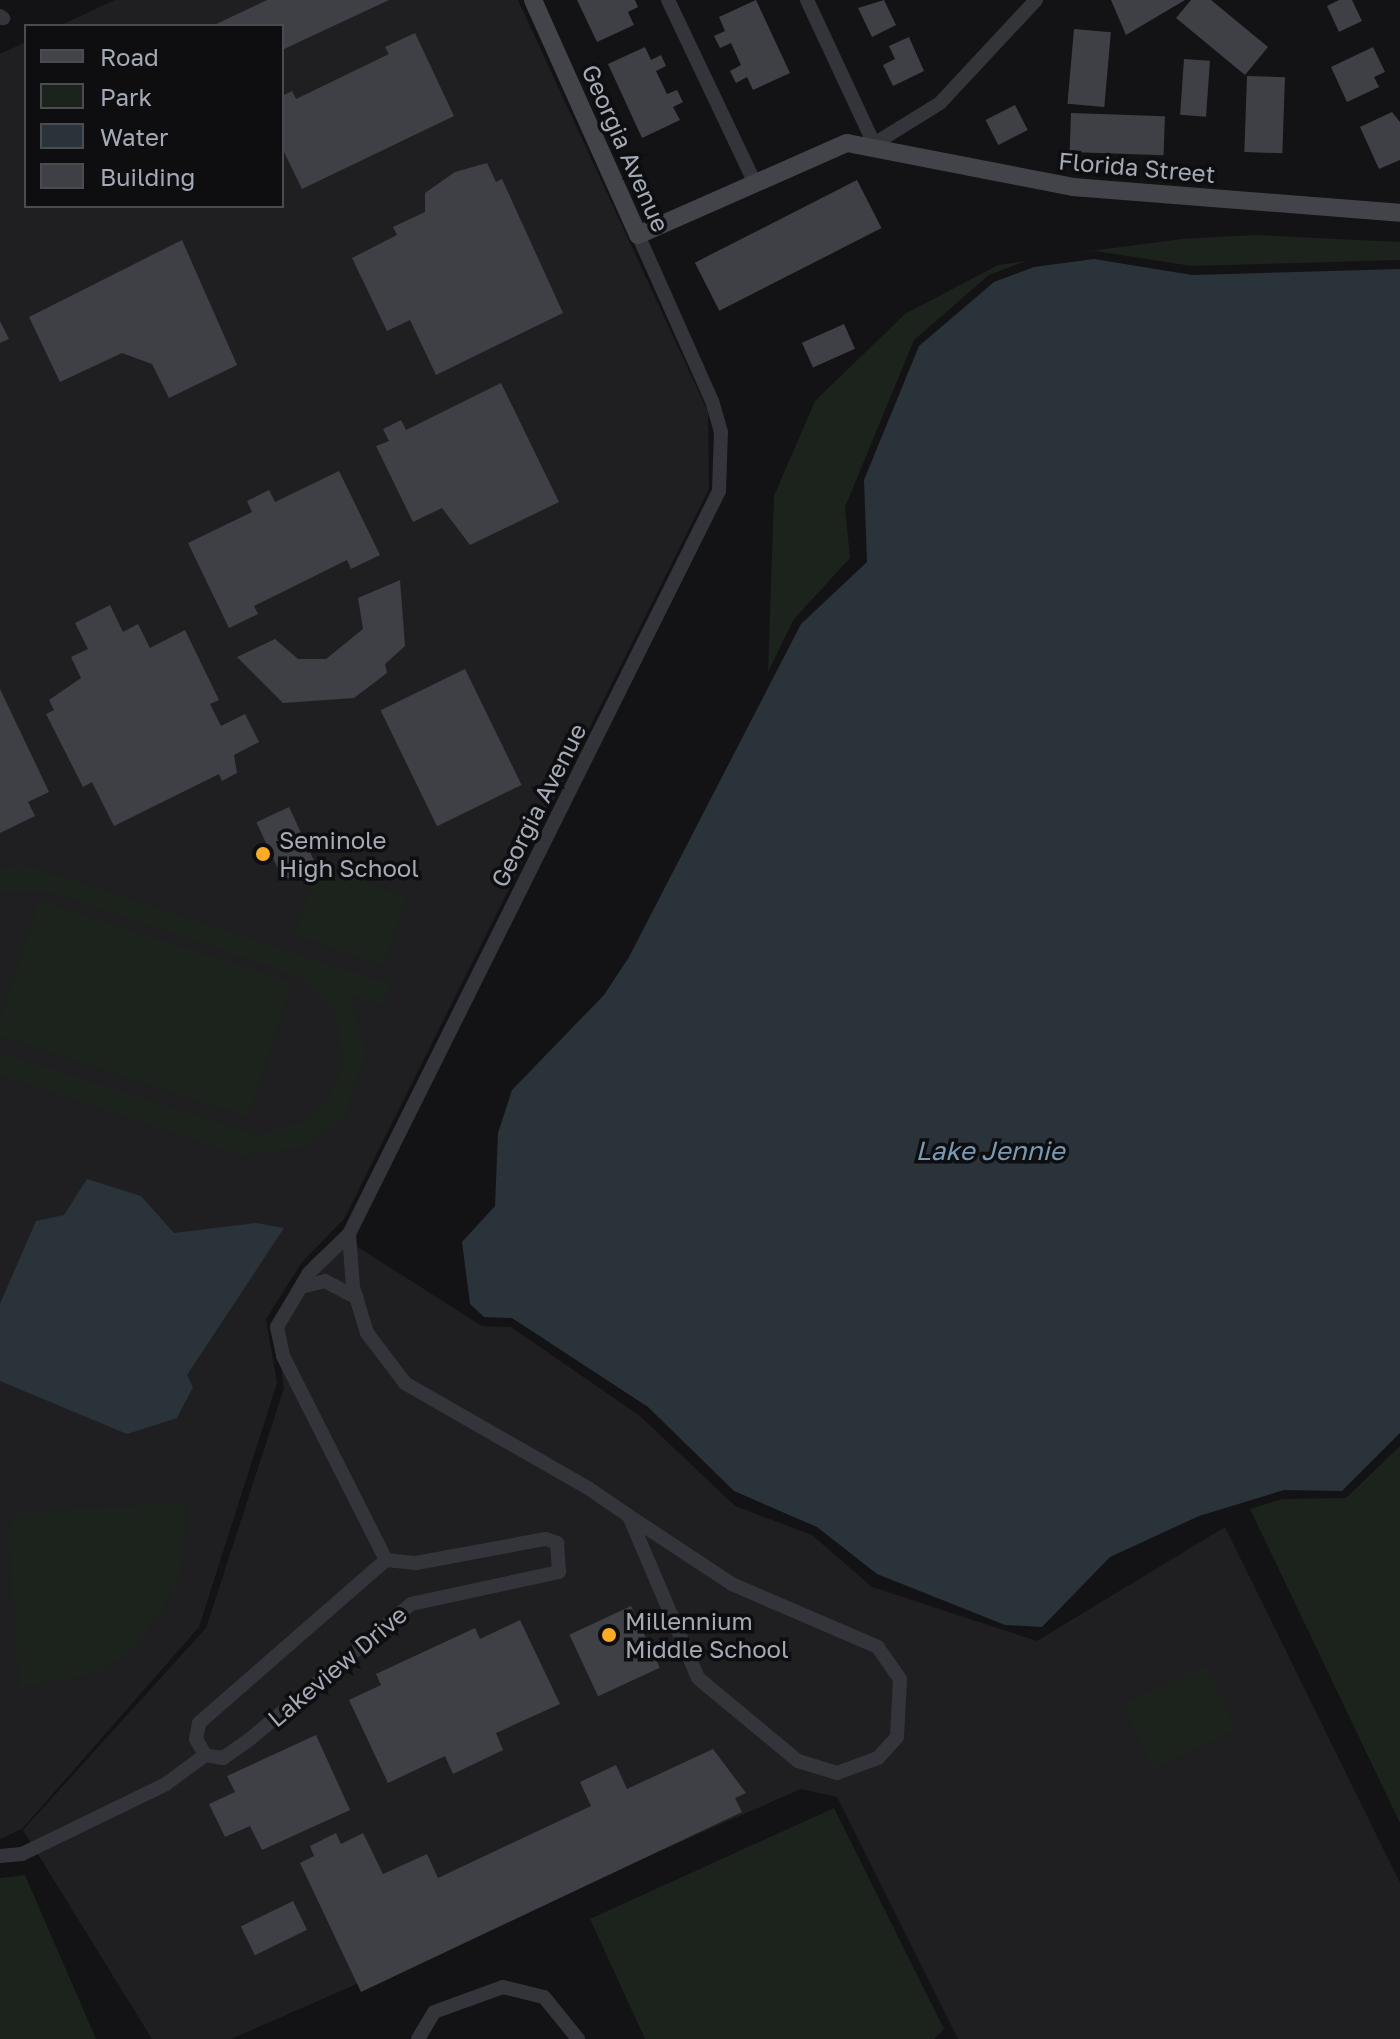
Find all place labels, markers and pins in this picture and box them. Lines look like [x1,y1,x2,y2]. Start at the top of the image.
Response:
place label: Seminole High School [279,826,419,882]
marker: Seminole High School [254,845,272,863]
place label: Millennium Middle School [625,1607,789,1663]
marker: Millennium Middle School [600,1626,618,1644]

